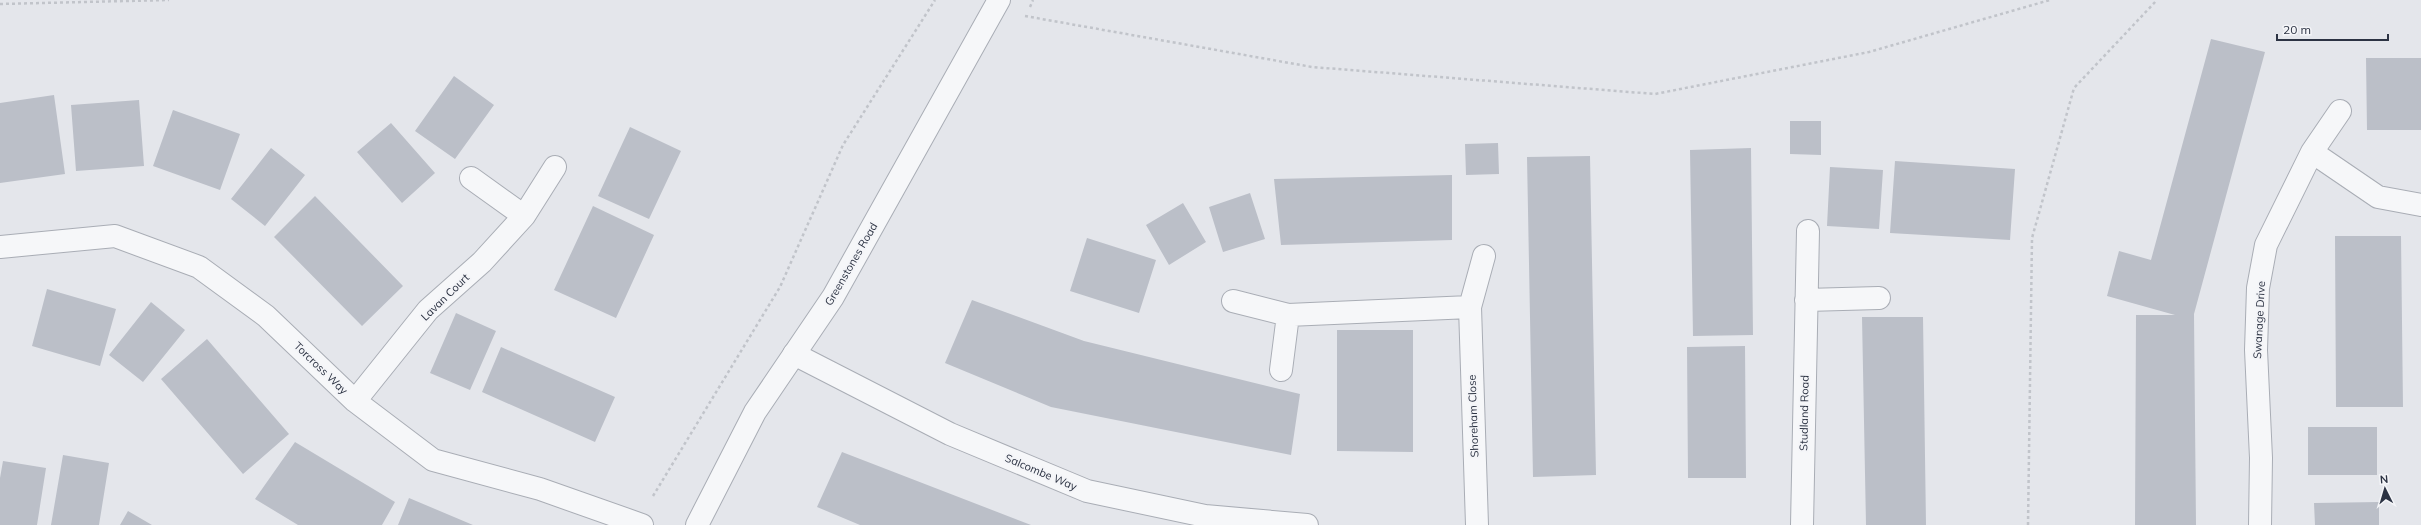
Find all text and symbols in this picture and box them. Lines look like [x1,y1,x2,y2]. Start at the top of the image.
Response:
scale bar [2277,16,2388,42]
text: 20 m [2283,22,2311,37]
street label: Greenstones Road [822,220,880,308]
street label: Lavan Court [418,270,472,324]
street label: Swanage Drive [2250,281,2268,359]
street label: Torcross Way [291,339,351,397]
street label: Shoreham Close [1465,374,1481,458]
street label: Studland Road [1796,375,1812,451]
street label: Salcombe Way [1003,451,1079,494]
north arrow [2365,469,2405,509]
text: N [2379,472,2389,486]

